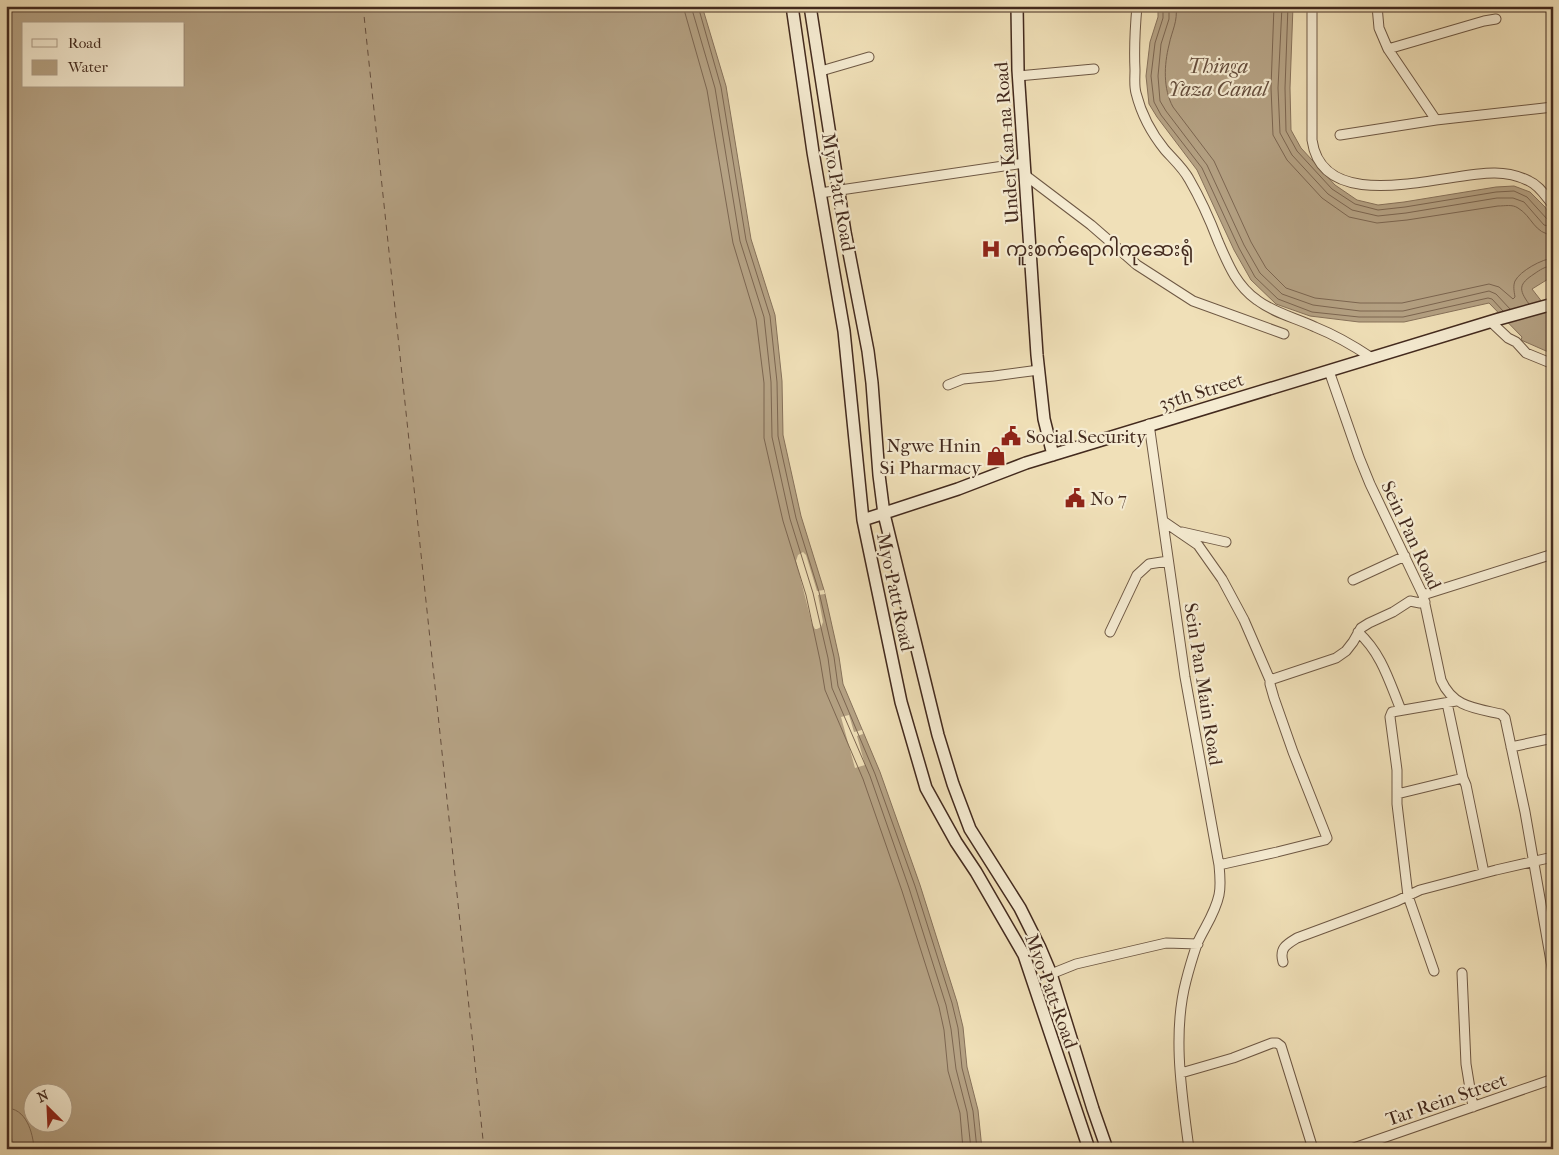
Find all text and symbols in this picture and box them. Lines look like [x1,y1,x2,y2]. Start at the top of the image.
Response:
legend [22,22,185,88]
text: Road [68,34,102,52]
water label: Thinga Yaza Canal [1169,55,1270,101]
text: Water [67,58,108,76]
street label: Under Kan-na Road [990,60,1024,225]
street label: Myo Patt Road [817,131,859,254]
place label: ကူးစက်ရောဂါကုဆေးရုံ [1006,235,1193,266]
hospital icon: ကူးစက်ရောဂါကုဆေးရုံ [980,238,1002,260]
street label: 35th Street [1156,369,1247,415]
public building icon: Social Security [1000,425,1022,447]
place label: Social Security [1026,426,1147,448]
place label: Ngwe Hnin Si Pharmacy [880,435,982,479]
shop icon: Ngwe Hnin Si Pharmacy [985,445,1007,467]
street label: Sein Pan Road [1376,478,1446,594]
public building icon: No 7 [1064,487,1086,509]
place label: No 7 [1090,488,1127,510]
street label: Myo Patt Road [872,531,918,654]
street label: Sein Pan Main Road [1179,601,1227,768]
street label: Myo Patt Road [1020,931,1082,1052]
street label: Tar Rein Street [1383,1069,1510,1131]
north arrow [22,1082,72,1132]
text: N [35,1087,52,1107]

